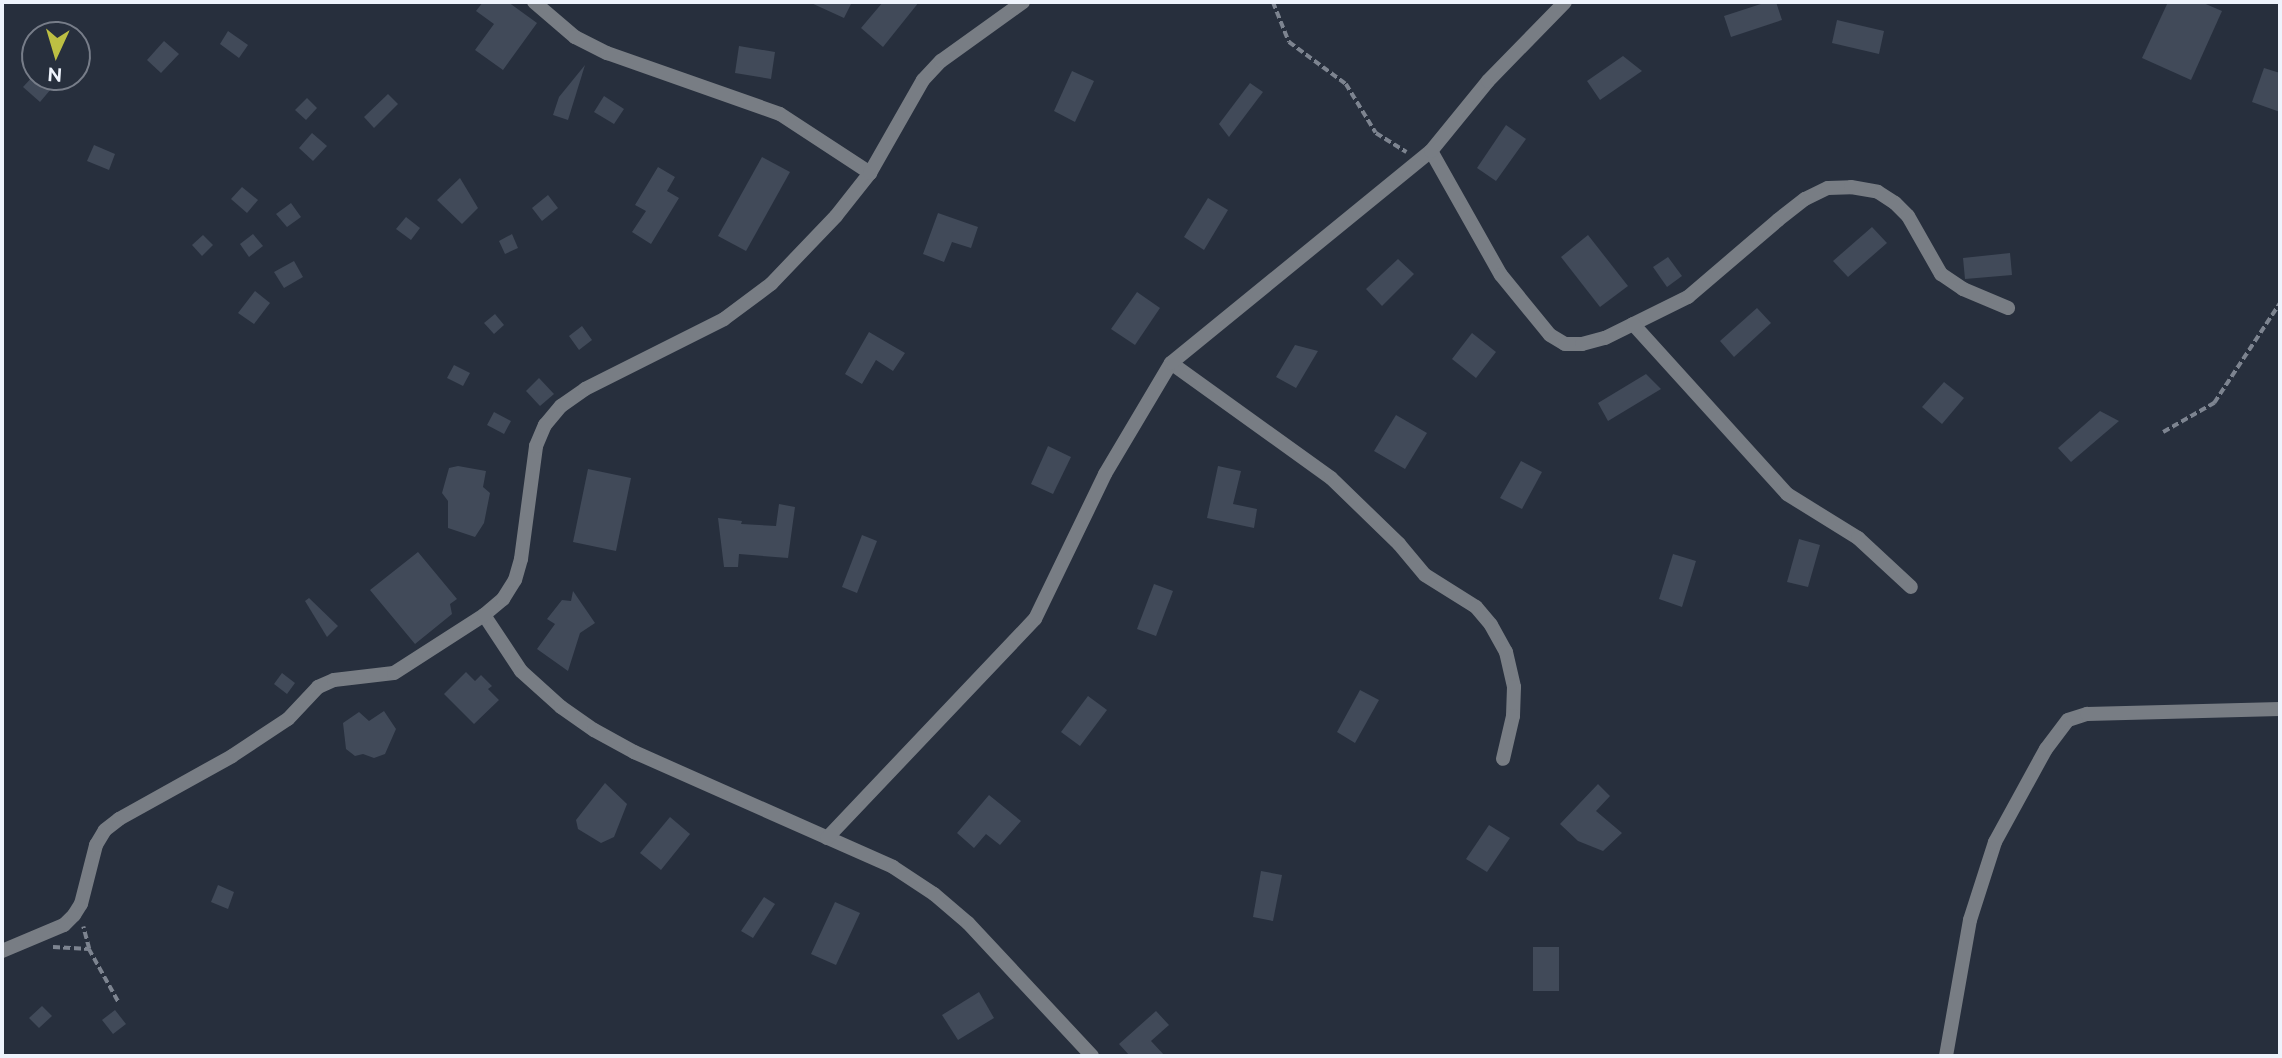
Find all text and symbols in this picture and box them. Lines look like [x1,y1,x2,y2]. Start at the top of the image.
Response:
north arrow [21,21,91,91]
text: N [47,63,63,86]

